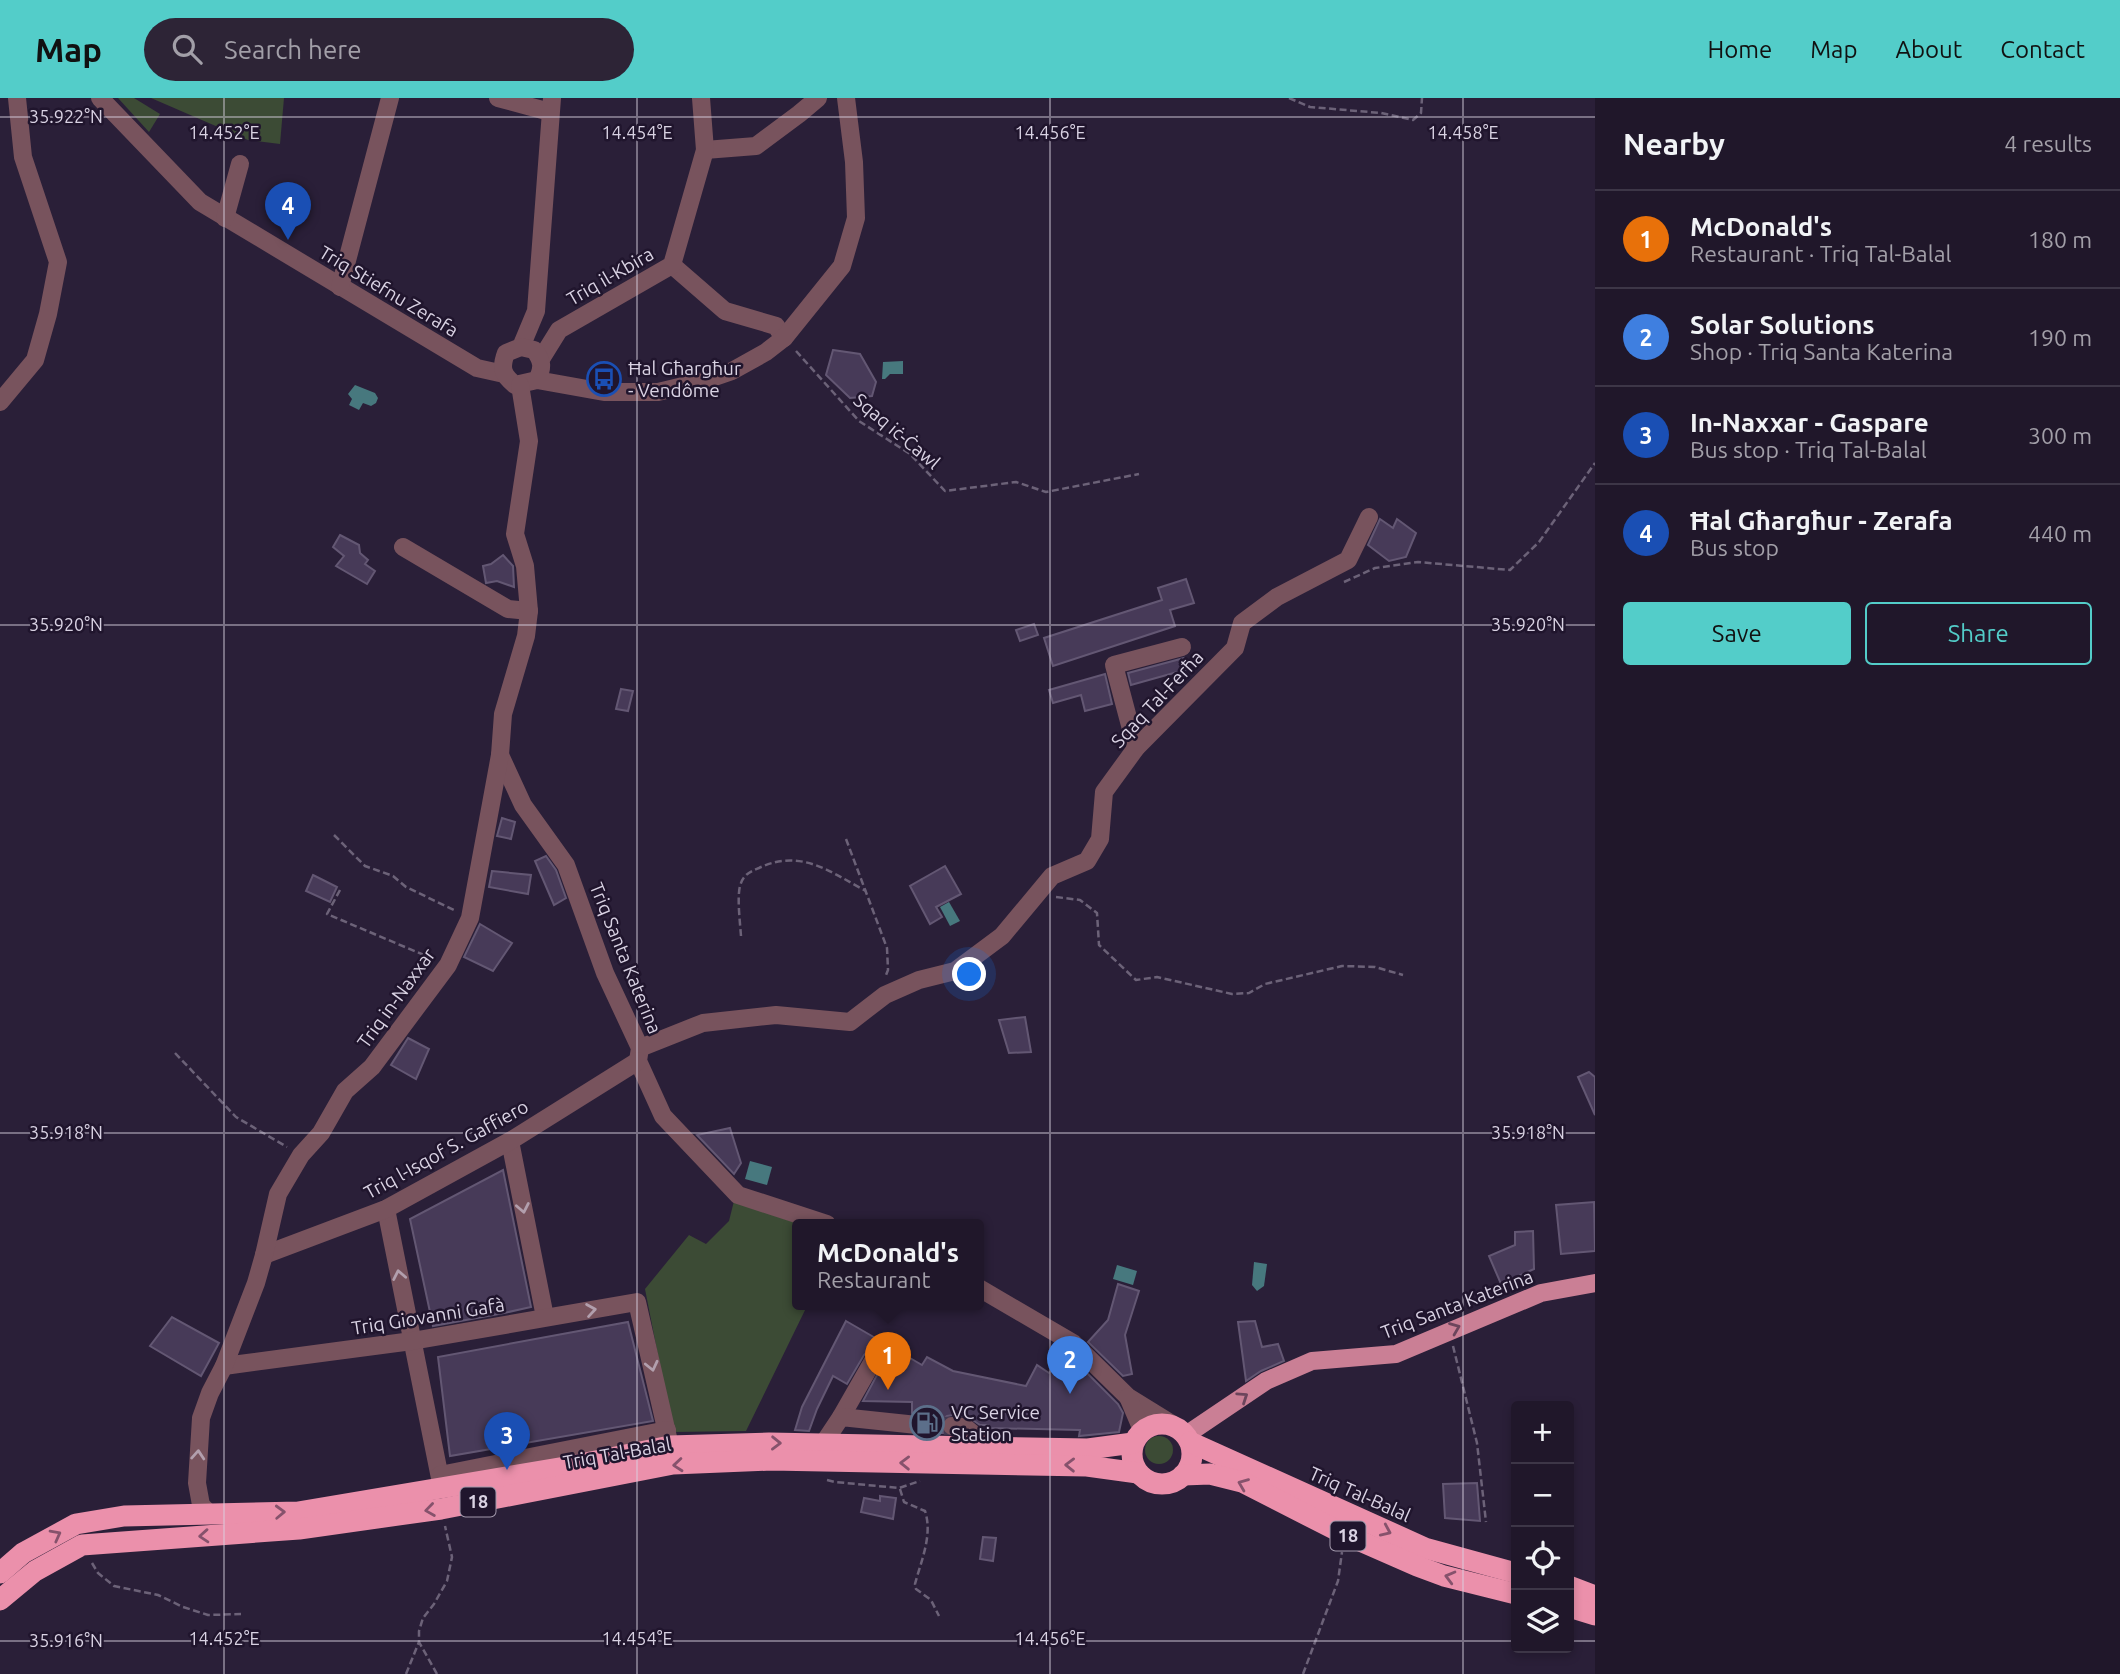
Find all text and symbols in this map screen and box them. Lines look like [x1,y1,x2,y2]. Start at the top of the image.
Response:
search box [144,18,634,81]
icon: search [168,30,206,68]
text: Map [35,31,102,68]
text: Search here [224,35,362,64]
text: Home [1707,36,1772,63]
text: Map [1810,36,1857,63]
text: About [1895,36,1962,63]
text: Contact [2000,36,2085,63]
text: 35.922°N [29,106,103,126]
text: 14.452°E [188,122,260,142]
text: 14.454°E [601,122,673,142]
text: 14.456°E [1014,122,1086,142]
text: 14.458°E [1427,122,1499,142]
text: Nearby [1623,127,1725,161]
text: 4 results [2004,131,2092,156]
pin: 4 [265,182,311,240]
text: McDonald's [1690,212,1832,241]
text: 1 [1640,227,1652,252]
text: 180 m [2028,227,2092,252]
street label: Triq Stiefnu Zerafa [316,241,462,341]
text: Restaurant · Triq Tal-Balal [1690,241,1952,266]
street label: Triq il-Kbira [563,242,657,310]
text: Solar Solutions [1690,310,1875,339]
text: 2 [1640,325,1652,350]
text: 190 m [2028,325,2092,350]
text: Shop · Triq Santa Katerina [1690,339,1953,364]
place label: Ħal Għargħur - Vendôme [628,357,741,401]
bus stop icon: Ħal Għargħur - Vendôme [585,360,623,398]
street label: Sqaq iċ-Ċawl [849,388,945,474]
text: In-Naxxar - Gaspare [1690,408,1929,437]
text: 3 [1640,423,1652,448]
text: 300 m [2028,423,2092,448]
text: Bus stop · Triq Tal-Balal [1690,437,1927,462]
text: Ħal Għargħur - Zerafa [1690,506,1953,535]
text: 4 [1640,521,1652,546]
text: 440 m [2028,521,2092,546]
text: Bus stop [1690,535,1779,560]
button: Save [1623,602,1851,665]
button: Share [1865,602,2092,665]
text: 35.920°N [29,614,103,634]
text: 35.920°N [1491,614,1565,634]
street label: Sqaq Tal-Ferħa [1106,646,1208,752]
street label: Triq Santa Katerina [586,879,666,1037]
street label: Triq in-Naxxar [352,944,440,1052]
your location [952,957,986,991]
street label: Triq l-Isqof S. Gaffiero [360,1095,532,1203]
text: 35.918°N [29,1122,103,1142]
text: 35.918°N [1491,1122,1565,1142]
one-way arrow [515,1202,530,1214]
popup [792,1219,984,1310]
text: McDonald's [817,1238,959,1267]
street label: Triq Santa Katerina [1378,1265,1536,1343]
text: Restaurant [817,1267,931,1292]
one-way arrow [392,1269,407,1281]
street label: Triq Giovanni Gafà [350,1293,506,1339]
one-way arrow [585,1303,597,1318]
one-way arrow [1449,1323,1461,1337]
pin: 1 [865,1332,911,1390]
pin: 2 [1047,1336,1093,1394]
one-way arrow [644,1360,658,1372]
one-way arrow [1235,1392,1248,1405]
place label: VC Service Station [951,1401,1040,1445]
map controls [1511,1401,1574,1653]
button: + [1511,1401,1574,1464]
fuel station icon: VC Service Station [908,1404,946,1442]
pin: 3 [484,1412,530,1470]
street label: Triq Tal-Balal [561,1433,673,1473]
one-way arrow [771,1435,781,1451]
one-way arrow [190,1449,205,1460]
one-way arrow [899,1455,910,1470]
one-way arrow [672,1457,683,1472]
one-way arrow [1064,1458,1075,1473]
street label: Triq Tal-Balal [1306,1462,1414,1526]
button: − [1511,1464,1574,1527]
one-way arrow [1238,1479,1250,1493]
road number: 18 [461,1488,496,1517]
one-way arrow [424,1503,436,1518]
one-way arrow [275,1505,286,1520]
road number: 18 [1330,1521,1366,1550]
one-way arrow [1379,1523,1391,1537]
button: locate [1511,1527,1574,1590]
one-way arrow [198,1528,209,1543]
one-way arrow [49,1530,62,1543]
one-way arrow [1444,1571,1456,1585]
button: layers [1511,1590,1574,1653]
text: 14.452°E [188,1628,260,1648]
text: 14.454°E [601,1628,673,1648]
text: 14.456°E [1014,1628,1086,1648]
text: 35.916°N [29,1630,103,1650]

